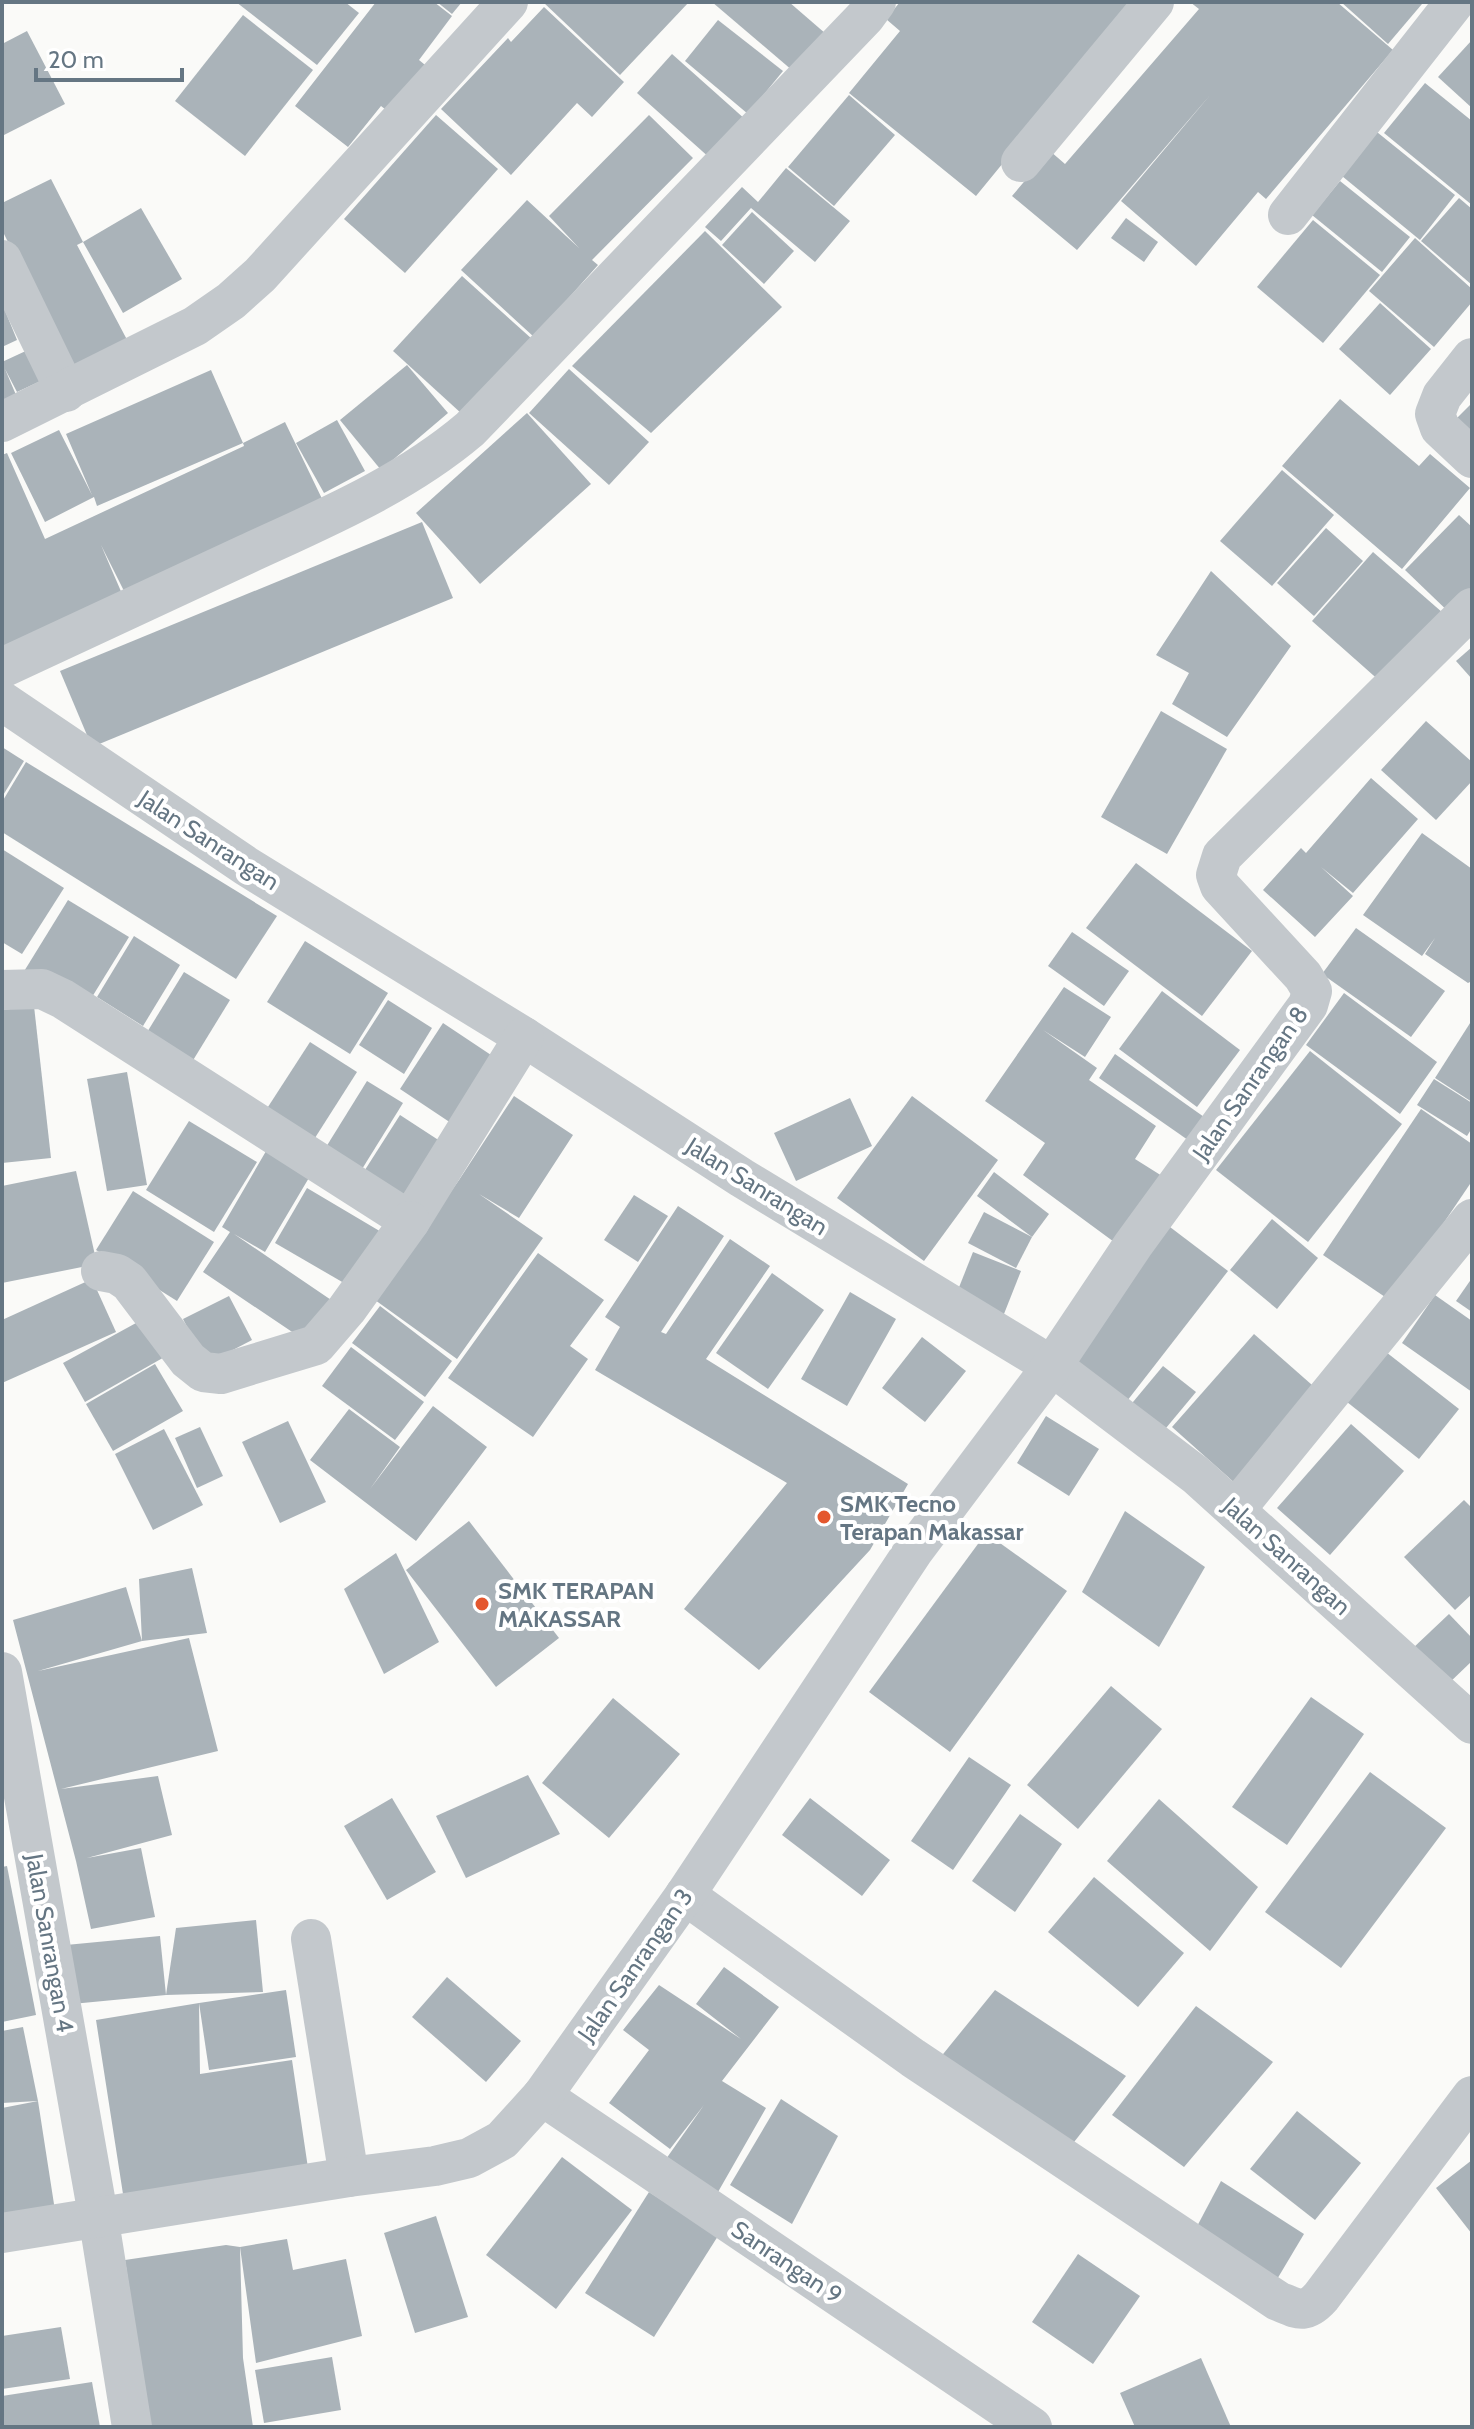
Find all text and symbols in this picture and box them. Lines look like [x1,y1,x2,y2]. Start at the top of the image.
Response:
scale bar [36,32,182,82]
text: 20 m [48,45,104,74]
street label: Jalan Sanrangan [133,783,285,896]
street label: Jalan Sanrangan 8 [1185,1000,1314,1166]
street label: Jalan Sanrangan [680,1130,833,1241]
place label: SMK Tecno Terapan Makassar [840,1489,1023,1546]
street label: Jalan Sanrangan [1217,1490,1357,1621]
marker: SMK Tecno Terapan Makassar [815,1508,833,1526]
place label: SMK TERAPAN MAKASSAR [498,1576,655,1633]
marker: SMK TERAPAN MAKASSAR [473,1595,491,1613]
street label: Jalan Sanrangan 4 [20,1850,80,2035]
street label: Jalan Sanrangan 3 [571,1883,698,2048]
street label: Sanrangan 9 [726,2214,848,2310]

